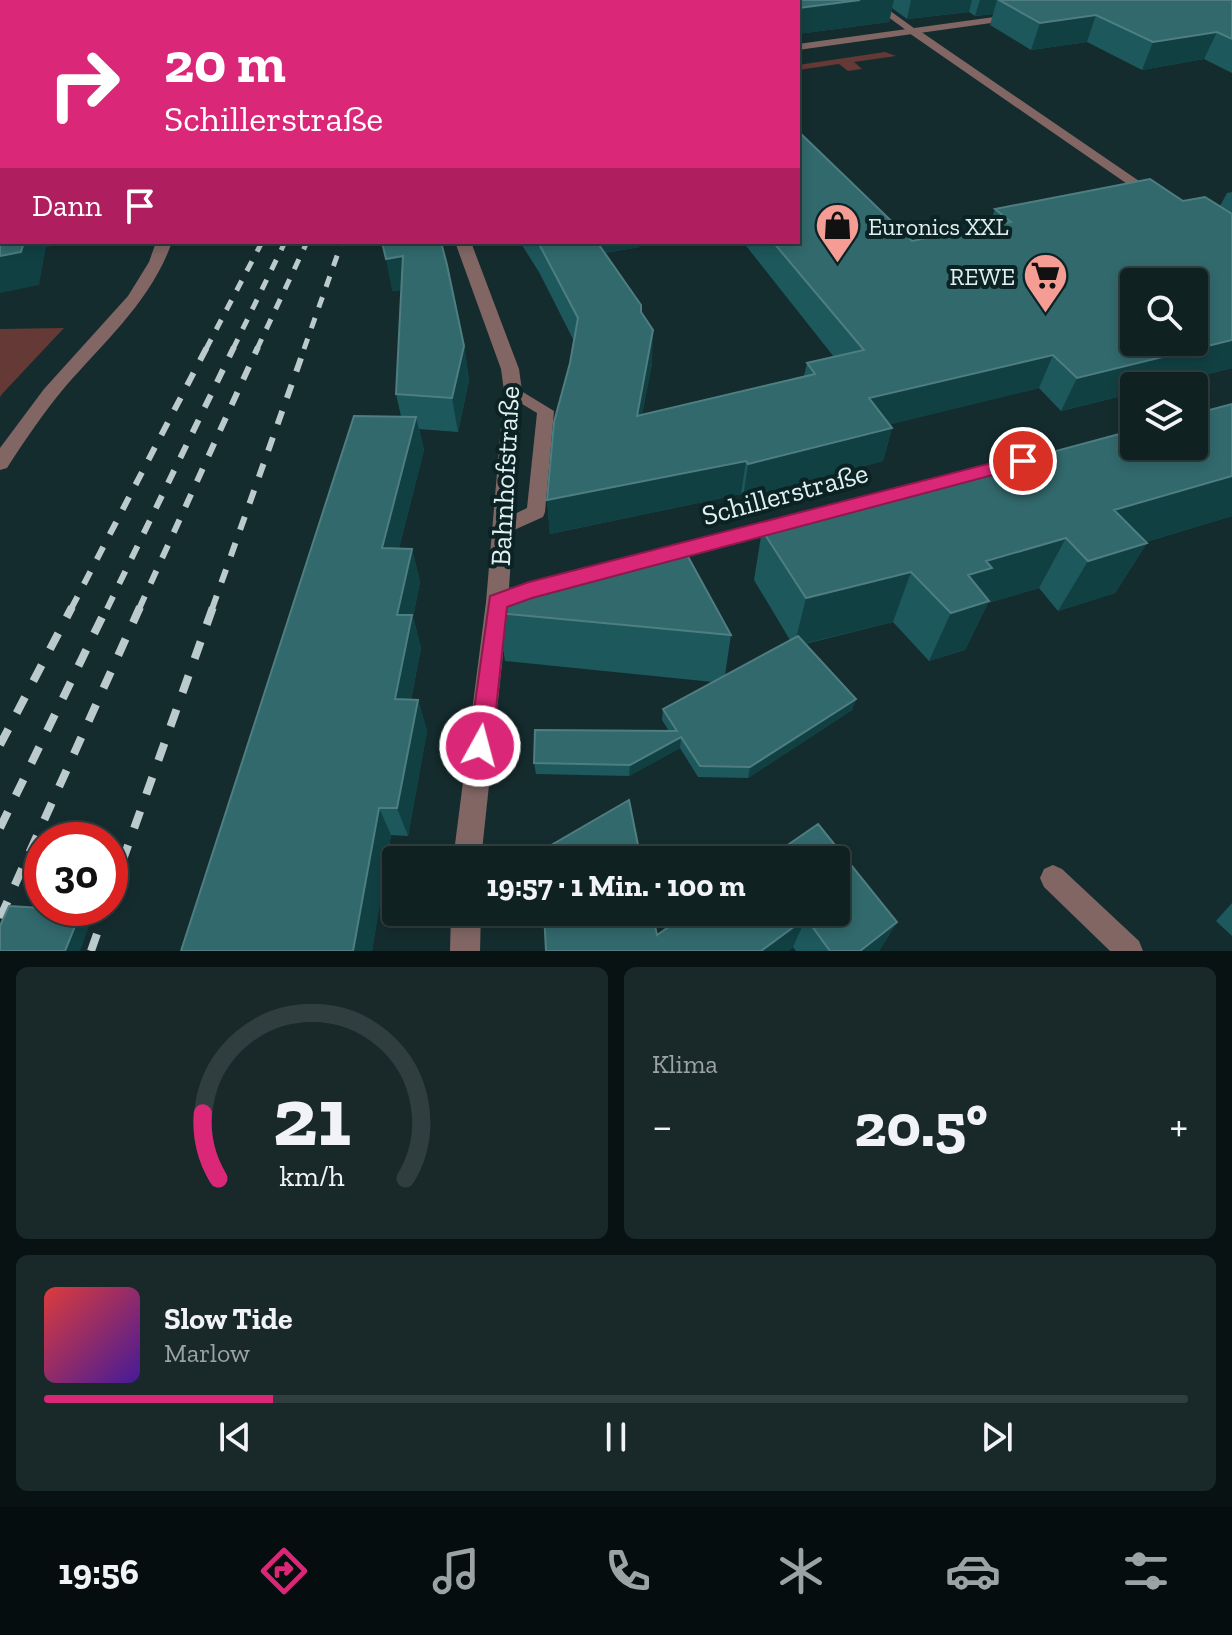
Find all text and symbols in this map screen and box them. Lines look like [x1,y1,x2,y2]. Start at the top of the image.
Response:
text: 20 m [164,29,286,96]
icon: right [32,32,136,136]
text: Schillerstraße [164,97,383,140]
icon: arrive [118,184,162,228]
text: Dann [32,188,102,224]
shop icon: Euronics XXL [813,202,861,265]
place label: Euronics XXL [868,212,1009,241]
supermarket icon: REWE [1022,252,1070,315]
place label: REWE [950,262,1015,291]
map controls [1120,268,1208,460]
button: search [1120,268,1208,356]
button: layers [1120,372,1208,460]
street label: Bahnhofstraße [484,385,526,567]
pin [989,427,1057,495]
icon: arrive [1001,439,1045,483]
street label: Schillerstraße [698,456,872,532]
position arrow [438,704,522,788]
speed limit sign: 30 [24,822,128,926]
text: 19:57 · 1 Min. · 100 m [486,868,746,904]
text: Klima [652,1048,718,1080]
text: 21 [273,1066,351,1166]
text: 20.5° [854,1089,988,1161]
text: − [652,1099,673,1152]
text: + [1169,1099,1188,1152]
text: km/h [279,1159,345,1193]
text: Slow Tide [164,1301,292,1337]
text: Marlow [164,1337,250,1369]
icon: previous [213,1415,257,1459]
icon: pause [594,1415,638,1459]
icon: next [975,1415,1019,1459]
icon: directions [256,1543,312,1599]
icon: music [428,1543,484,1599]
icon: phone [600,1543,656,1599]
icon: climate [773,1543,829,1599]
icon: car [945,1543,1001,1599]
icon: filters [1118,1543,1174,1599]
text: 19:56 [58,1550,139,1593]

